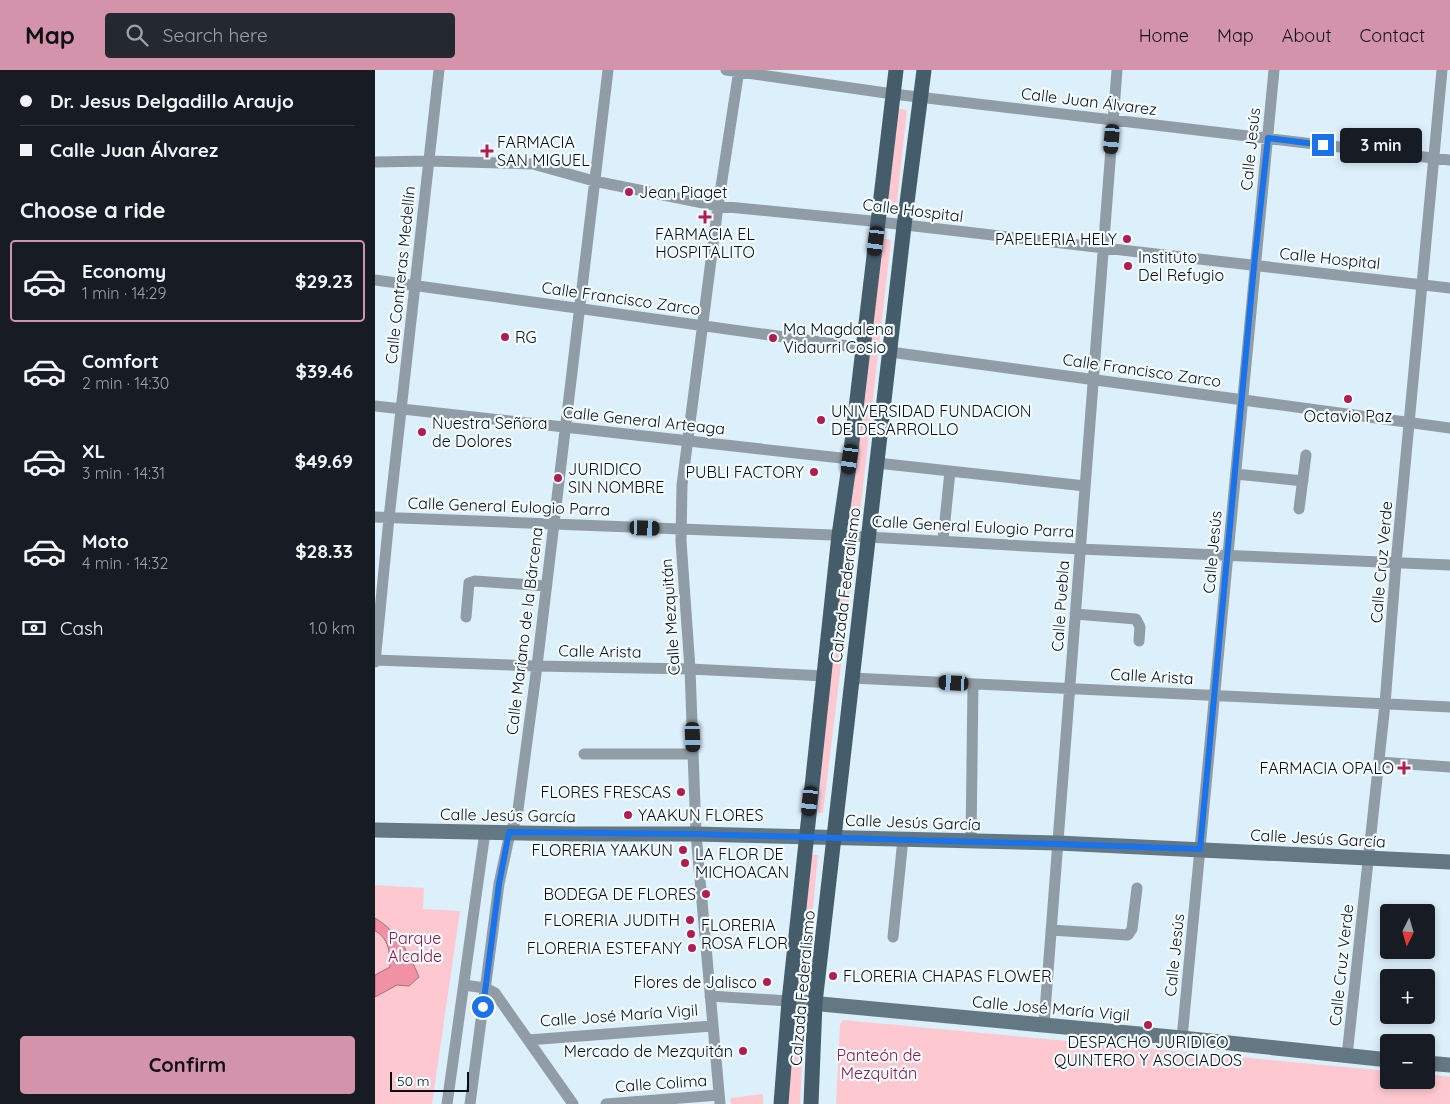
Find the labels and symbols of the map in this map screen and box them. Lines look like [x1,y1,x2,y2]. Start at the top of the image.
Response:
street label: Calle Juan Álvarez [1020,83,1158,119]
street label: Calle Jesús [1236,107,1264,191]
car [1103,123,1120,155]
callout: 3 min [1341,128,1423,162]
place label: FARMACIA SAN MIGUEL [497,132,590,170]
route end [1312,134,1334,156]
marker: FARMACIA SAN MIGUEL [481,145,493,157]
place label: Jean Piaget [639,182,727,202]
street label: Calle Contreras Medellín [381,185,419,365]
marker: Jean Piaget [623,186,635,198]
street label: Calle Hospital [861,194,965,226]
marker: FARMACIA EL HOSPITALITO [699,211,711,223]
place label: FARMACIA EL HOSPITALITO [655,224,755,262]
car [866,225,885,257]
place label: PAPELERIA HELY [995,229,1117,249]
marker: PAPELERIA HELY [1121,233,1133,245]
street label: Calle Hospital [1279,243,1381,273]
place label: Instituto Del Refugio [1138,247,1224,285]
marker: Instituto Del Refugio [1122,260,1134,272]
street label: Calle Francisco Zarco [540,277,702,319]
place label: Ma Magdalena Vidaurri Cosio [783,319,894,357]
place label: RG [515,327,537,347]
marker: RG [499,331,511,343]
marker: Ma Magdalena Vidaurri Cosio [767,332,779,344]
street label: Calle Francisco Zarco [1061,349,1223,391]
marker: Octavio Paz [1342,393,1354,405]
place label: UNIVERSIDAD FUNDACION DE DESARROLLO [831,401,1031,439]
street label: Calle General Arteaga [562,402,726,438]
place label: Octavio Paz [1304,406,1392,426]
place label: Nuestra Señora de Dolores [432,413,547,451]
marker: UNIVERSIDAD FUNDACION DE DESARROLLO [815,414,827,426]
marker: Nuestra Señora de Dolores [416,426,428,438]
car [840,443,859,475]
place label: JURIDICO SIN NOMBRE [568,459,664,497]
place label: PUBLI FACTORY [686,462,804,482]
marker: PUBLI FACTORY [808,466,820,478]
marker: JURIDICO SIN NOMBRE [552,472,564,484]
street label: Calle General Eulogio Parra [407,492,611,520]
street label: Calle Cruz Verde [1366,500,1396,624]
street label: Calzada Federalismo [826,506,864,664]
street label: Calle Jesús [1198,510,1226,594]
street label: Calle General Eulogio Parra [871,511,1075,541]
car [629,520,660,536]
street label: Calle Mariano de la Bárcena [501,526,547,736]
street label: Calle Mezquitán [656,558,684,676]
street label: Calle Puebla [1047,560,1073,652]
street label: Calle Arista [558,640,642,662]
street label: Calle Arista [1110,664,1194,688]
car [938,675,969,691]
car [684,722,701,752]
place label: FARMACIA OPALO [1260,758,1394,778]
marker: FARMACIA OPALO [1398,762,1410,774]
place label: FLORES FRESCAS [541,782,671,802]
car [800,785,819,817]
marker: FLORES FRESCAS [675,786,687,798]
street label: Calle Jesús García [440,804,576,826]
place label: YAAKUN FLORES [638,805,763,825]
marker: YAAKUN FLORES [622,809,634,821]
street label: Calle Jesús García [845,810,981,834]
street label: Calle Jesús García [1250,824,1386,852]
place label: FLORERIA YAAKUN [532,840,673,860]
marker: FLORERIA YAAKUN [677,844,689,856]
place label: LA FLOR DE MICHOACAN [695,844,789,882]
marker: LA FLOR DE MICHOACAN [679,857,691,869]
place label: BODEGA DE FLORES [543,884,696,904]
marker: BODEGA DE FLORES [700,888,712,900]
street label: Calle Cruz Verde [1325,903,1357,1027]
north arrow [1380,904,1435,959]
street label: Calzada Federalismo [785,909,819,1067]
place label: FLORERIA JUDITH [544,910,680,930]
street label: Calle Jesús [1160,913,1188,997]
marker: FLORERIA JUDITH [684,914,696,926]
place label: FLORERIA ROSA FLOR [701,915,788,953]
park label: Parque Alcalde [388,928,442,966]
marker: FLORERIA ROSA FLOR [685,928,697,940]
place label: FLORERIA ESTEFANY [527,938,682,958]
marker: FLORERIA ESTEFANY [686,942,698,954]
place label: FLORERIA CHAPAS FLOWER [843,966,1052,986]
marker: FLORERIA CHAPAS FLOWER [827,970,839,982]
place label: Flores de Jalisco [634,972,757,992]
marker: Flores de Jalisco [761,976,773,988]
street label: Calle José María Vigil [971,991,1131,1025]
route start [472,996,494,1018]
street label: Calle José María Vigil [539,1000,699,1030]
marker: DESPACHO JURIDICO QUINTERO Y ASOCIADOS [1142,1019,1154,1031]
place label: DESPACHO JURIDICO QUINTERO Y ASOCIADOS [1054,1032,1242,1070]
place label: Mercado de Mezquitán [564,1041,733,1061]
marker: Mercado de Mezquitán [737,1045,749,1057]
park label: Panteón de Mezquitán [837,1045,921,1083]
scale bar [390,1069,469,1092]
street label: Calle Colima [614,1070,708,1096]

